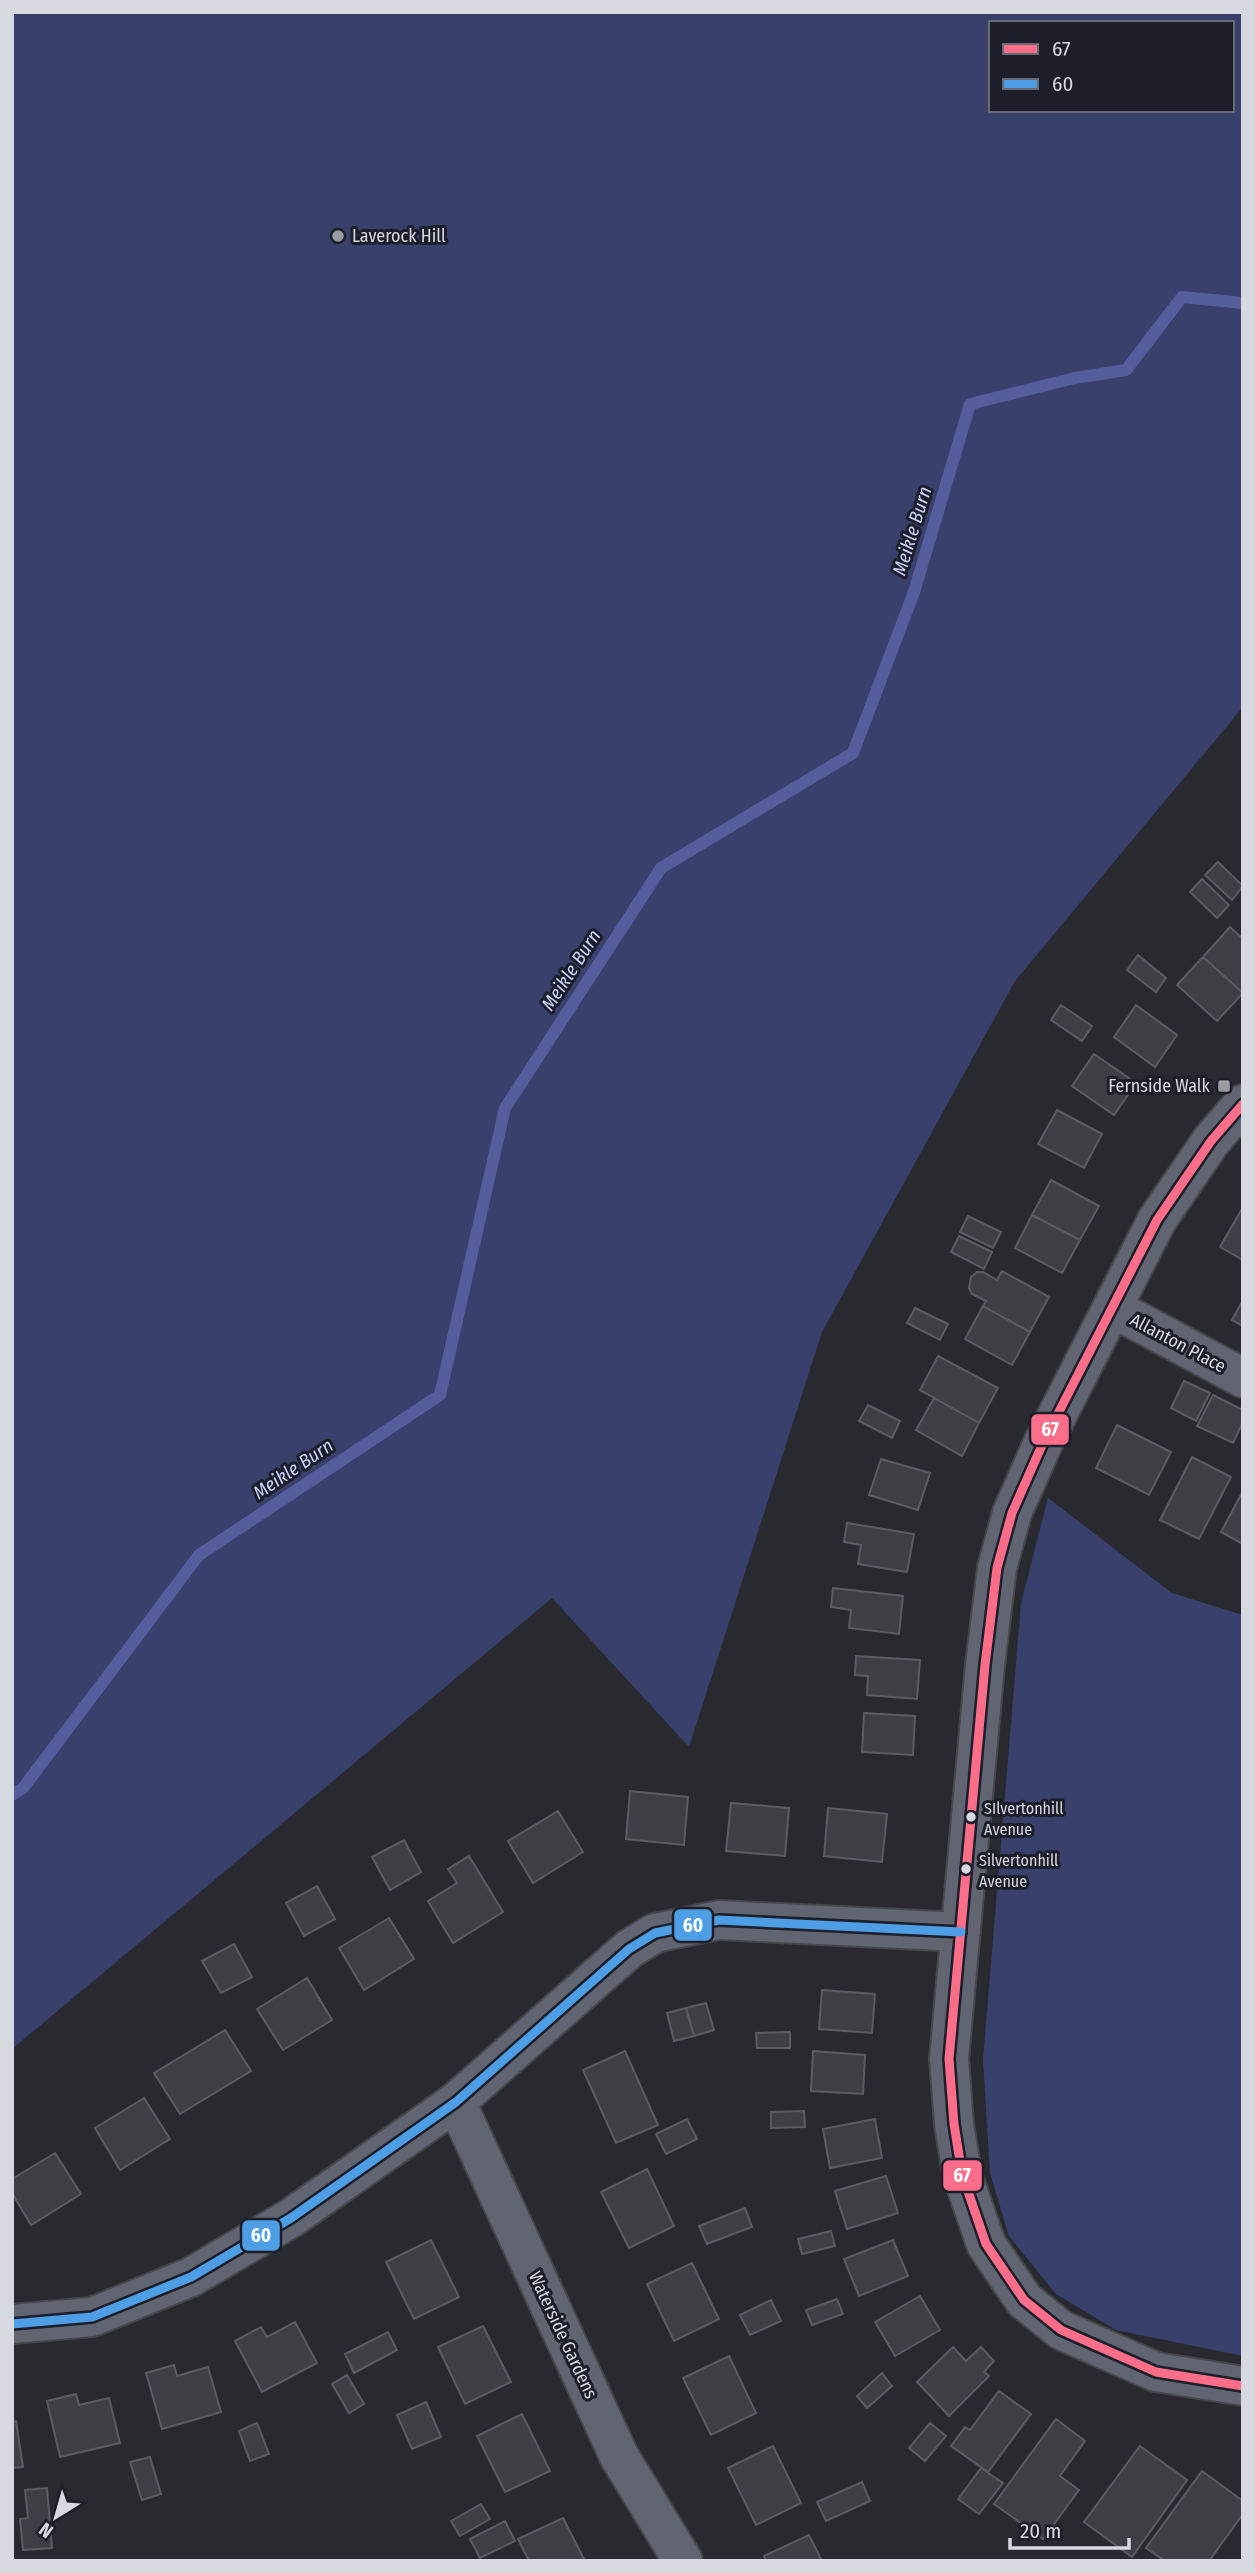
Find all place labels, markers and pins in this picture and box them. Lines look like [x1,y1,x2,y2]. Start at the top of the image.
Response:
place label: Laverock Hill [352,225,446,247]
marker: Laverock Hill [330,228,346,244]
place label: Fernside Walk [1108,1075,1211,1097]
marker: Fernside Walk [1216,1078,1232,1094]
place label: SIlvertonhill Avenue [984,1799,1064,1839]
marker: SIlvertonhill Avenue [964,1810,978,1824]
place label: Silvertonhill Avenue [979,1851,1058,1891]
marker: Silvertonhill Avenue [959,1862,973,1876]

